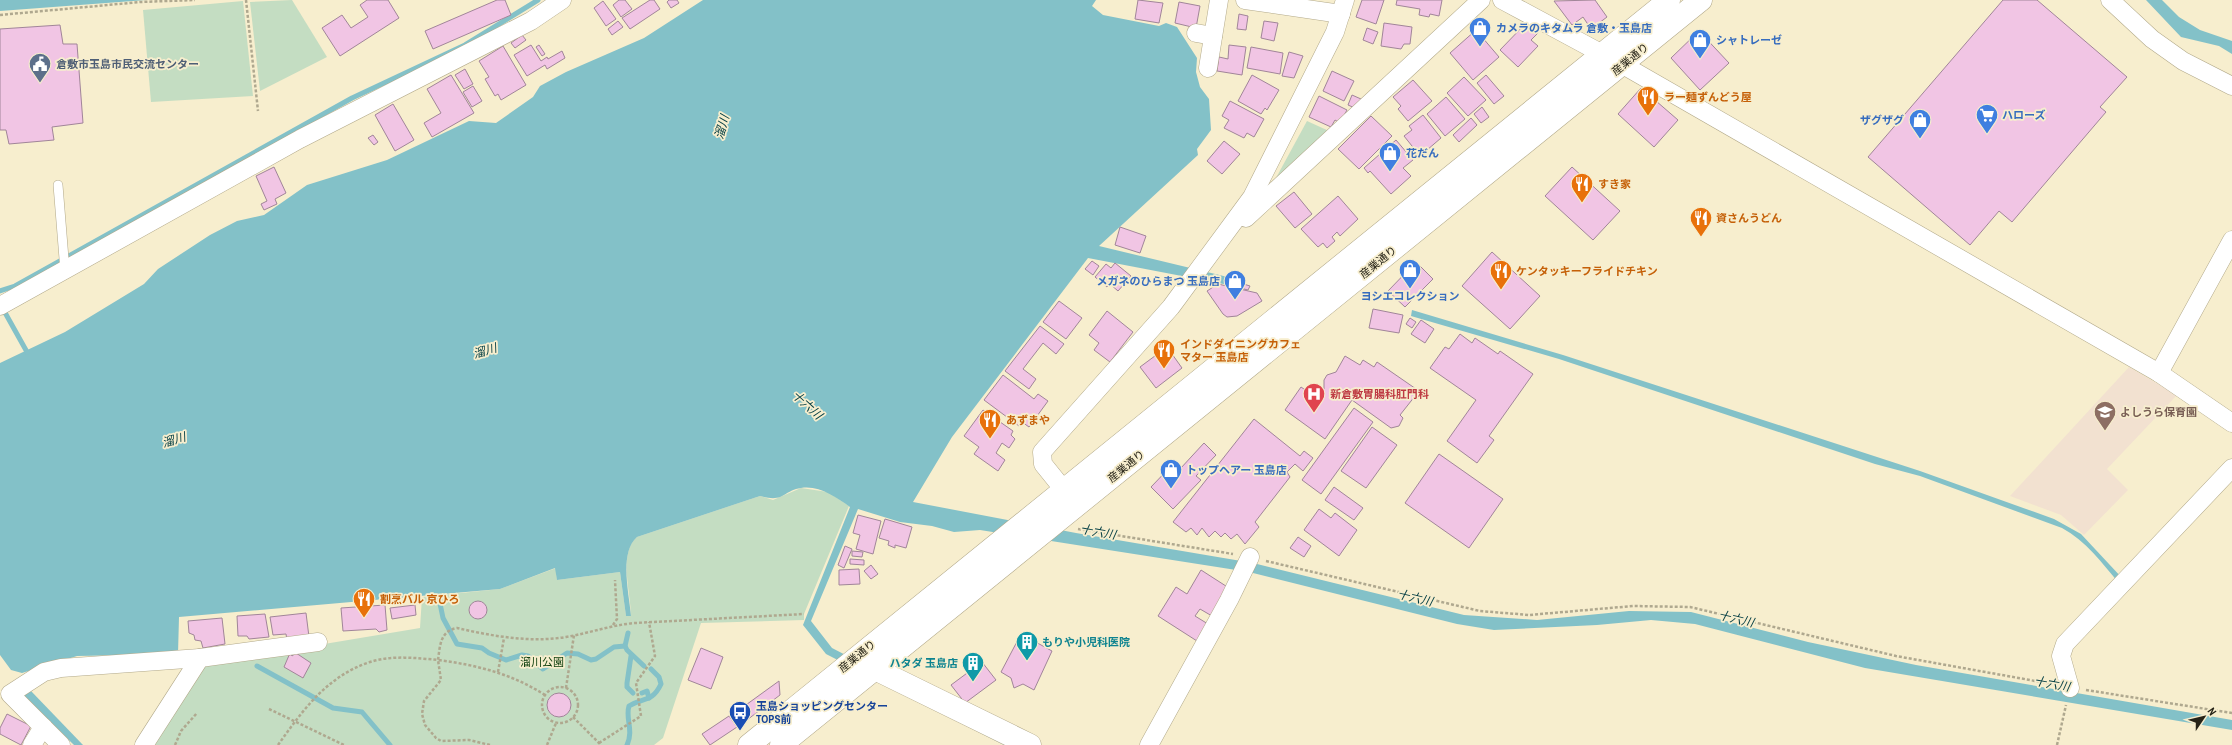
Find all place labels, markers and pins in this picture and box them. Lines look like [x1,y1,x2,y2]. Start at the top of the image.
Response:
shop icon: カメラのキタムラ 倉敷・玉島店 [1467,15,1493,48]
place label: カメラのキタムラ 倉敷・玉島店 [1496,21,1652,35]
shop icon: シャトレーゼ [1687,27,1713,60]
place label: シャトレーゼ [1716,33,1782,47]
public building icon: 倉敷市玉島市民交流センター [27,51,53,84]
place label: 倉敷市玉島市民交流センター [56,57,199,71]
restaurant icon: ラー麺ずんどう屋 [1635,84,1661,117]
place label: ラー麺ずんどう屋 [1664,90,1752,104]
supermarket icon: ハローズ [1974,102,2000,135]
shop icon: ザグザグ [1907,107,1933,140]
place label: ハローズ [2002,108,2045,122]
place label: ザグザグ [1860,113,1904,127]
shop icon: 花だん [1377,140,1403,173]
place label: 花だん [1406,146,1439,160]
restaurant icon: すき家 [1569,171,1595,204]
place label: すき家 [1598,177,1631,191]
restaurant icon: 資さんうどん [1688,205,1714,238]
place label: 資さんうどん [1716,211,1782,225]
shop icon: ヨシエコレクション [1397,257,1423,290]
restaurant icon: ケンタッキーフライドチキン [1488,258,1514,291]
place label: ケンタッキーフライドチキン [1516,264,1658,278]
shop icon: メガネのひらまつ 玉島店 [1222,268,1248,301]
place label: メガネのひらまつ 玉島店 [1096,274,1220,288]
place label: ヨシエコレクション [1361,289,1460,303]
restaurant icon: インドダイニングカフェ マター 玉島店 [1151,337,1177,370]
place label: インドダイニングカフェ マター 玉島店 [1180,337,1301,364]
hospital icon: 新倉敷胃腸科肛門科 [1301,381,1327,414]
place label: 新倉敷胃腸科肛門科 [1330,387,1429,401]
school or university icon: よしうら保育園 [2092,399,2118,432]
place label: よしうら保育園 [2120,405,2197,419]
restaurant icon: あずまや [977,407,1003,440]
place label: あずまや [1006,413,1050,427]
shop icon: トップヘアー 玉島店 [1158,457,1184,490]
place label: トップヘアー 玉島店 [1186,463,1287,477]
restaurant icon: 割烹バル 京ひろ [351,586,377,619]
place label: 割烹バル 京ひろ [380,592,460,606]
building icon: もりや小児科医院 [1014,629,1040,662]
place label: もりや小児科医院 [1042,635,1130,649]
building icon: ハタダ 玉島店 [960,650,986,683]
place label: ハタダ 玉島店 [889,656,958,670]
bus stop icon: 玉島ショッピングセンター TOPS前 [727,699,753,732]
place label: 玉島ショッピングセンター TOPS前 [756,699,888,726]

